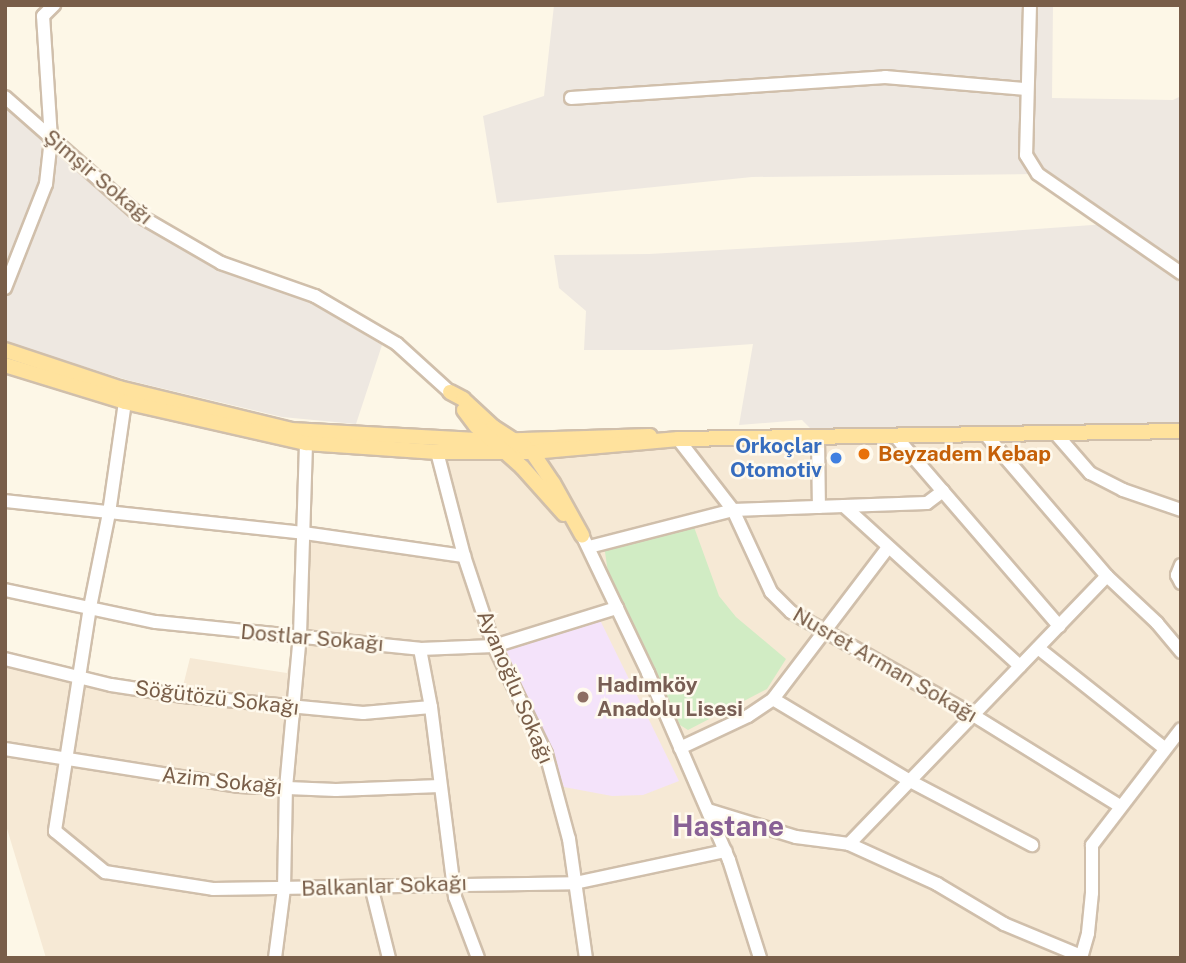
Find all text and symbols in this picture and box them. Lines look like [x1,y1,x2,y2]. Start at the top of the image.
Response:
street label: Şimşir Sokağı [39,124,157,230]
place label: Orkoçlar Otomotiv [730,433,822,483]
place label: Beyzadem Kebap [878,441,1051,467]
marker: Beyzadem Kebap [856,446,872,462]
marker: Orkoçlar Otomotiv [828,450,844,466]
street label: Nusret Arman Sokağı [788,602,982,728]
street label: Ayanoğlu Sokağı [471,607,559,767]
street label: Dostlar Sokağı [240,619,384,657]
place label: Hadımköy Anadolu Lisesi [597,672,743,722]
street label: Söğütözü Sokağı [134,675,300,721]
marker: Hadımköy Anadolu Lisesi [575,689,591,705]
street label: Azim Sokağı [161,762,283,800]
district label: Hastane [672,809,784,843]
street label: Balkanlar Sokağı [301,871,467,901]

